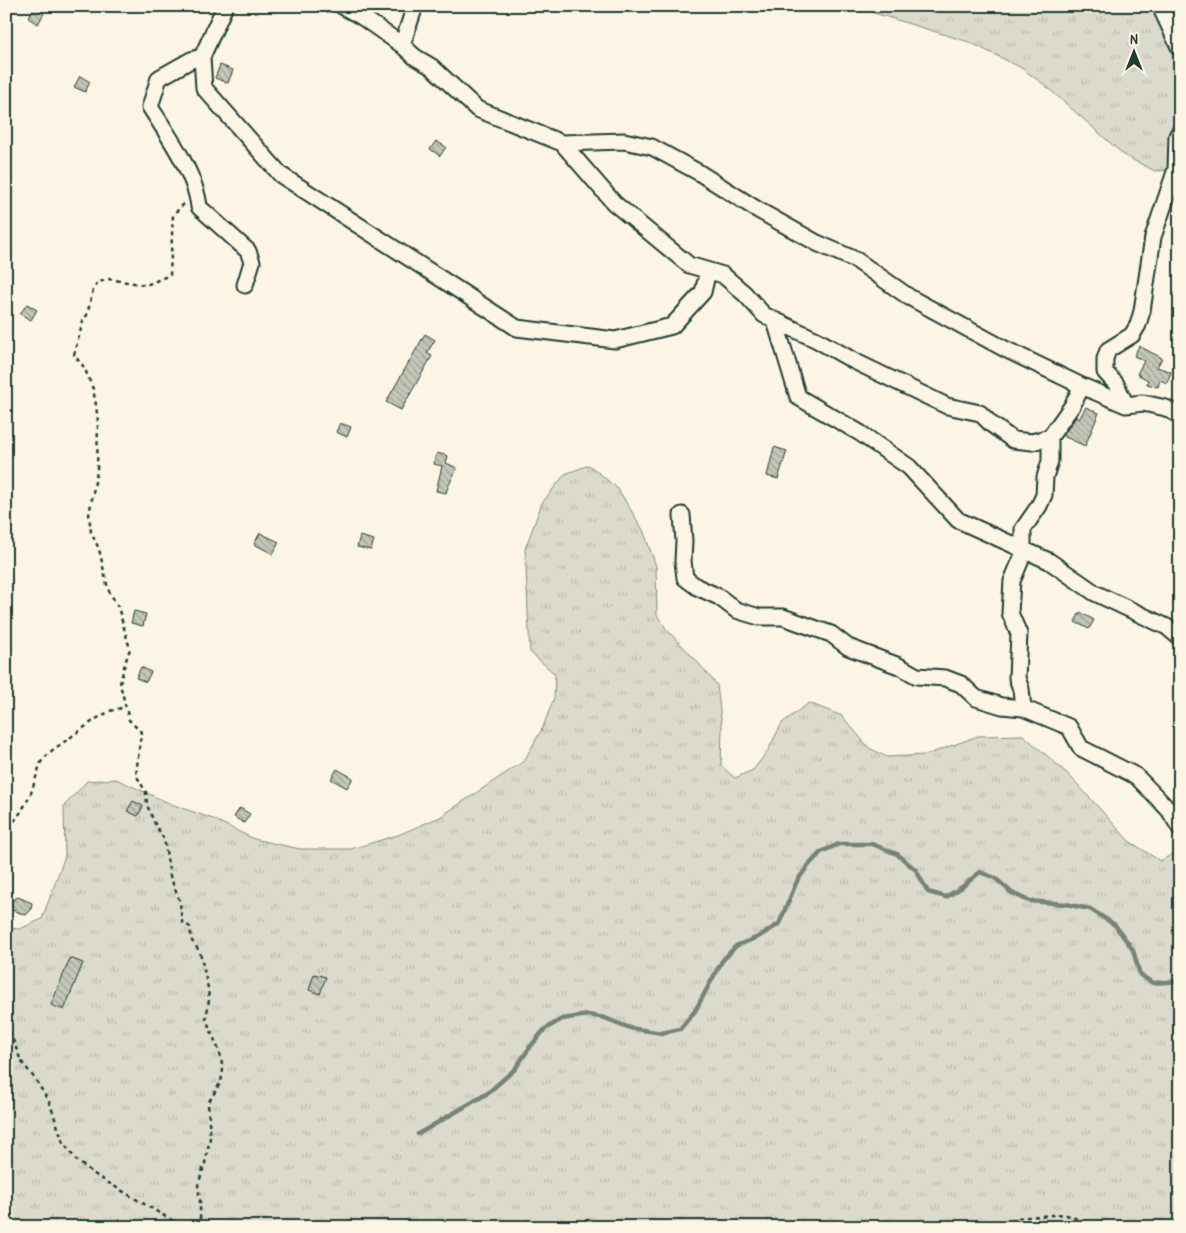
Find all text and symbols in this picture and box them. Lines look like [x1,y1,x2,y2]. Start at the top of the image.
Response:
north arrow [1108,28,1158,78]
text: N [1130,29,1138,48]

